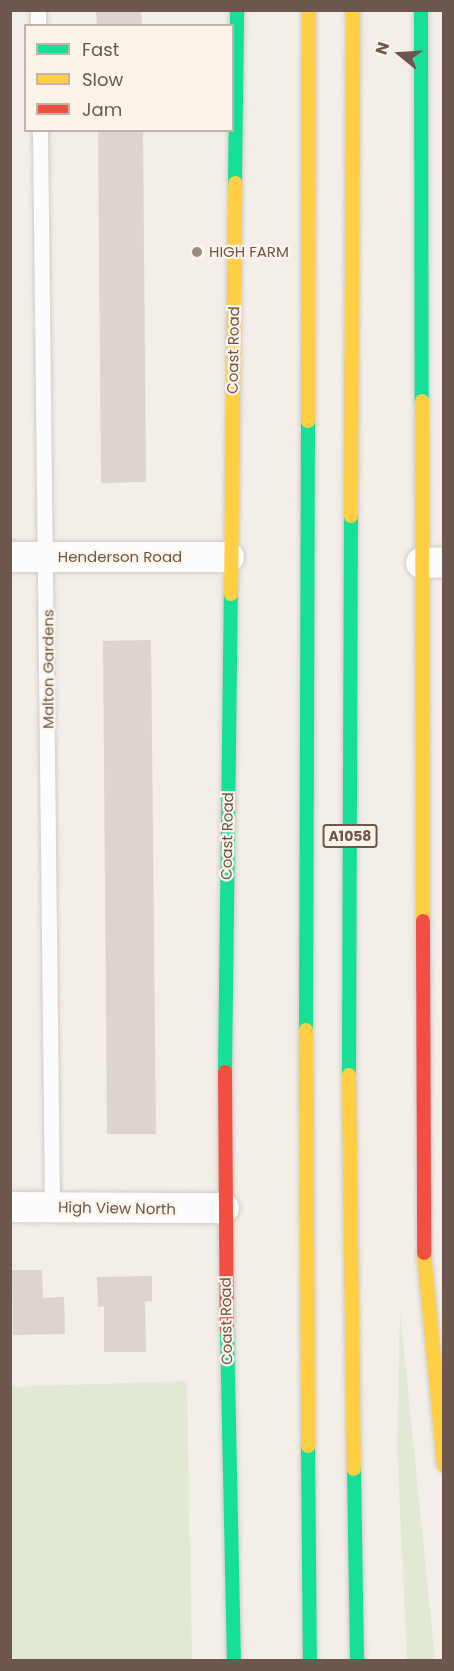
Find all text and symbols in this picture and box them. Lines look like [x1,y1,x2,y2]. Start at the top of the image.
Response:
legend [24,24,234,132]
north arrow [370,24,430,84]
text: Fast [82,37,119,62]
text: N [370,39,395,58]
text: Slow [82,67,123,92]
text: Jam [82,97,122,122]
place label: HIGH FARM [209,243,289,261]
marker: HIGH FARM [190,245,204,259]
street label: Coast Road [223,306,243,394]
street label: Henderson Road [58,548,182,566]
street label: Malton Gardens [39,609,57,729]
street label: Coast Road [217,792,237,880]
road number: A1058 [322,825,378,847]
street label: High View North [58,1198,176,1218]
street label: Coast Road [216,1277,236,1365]

